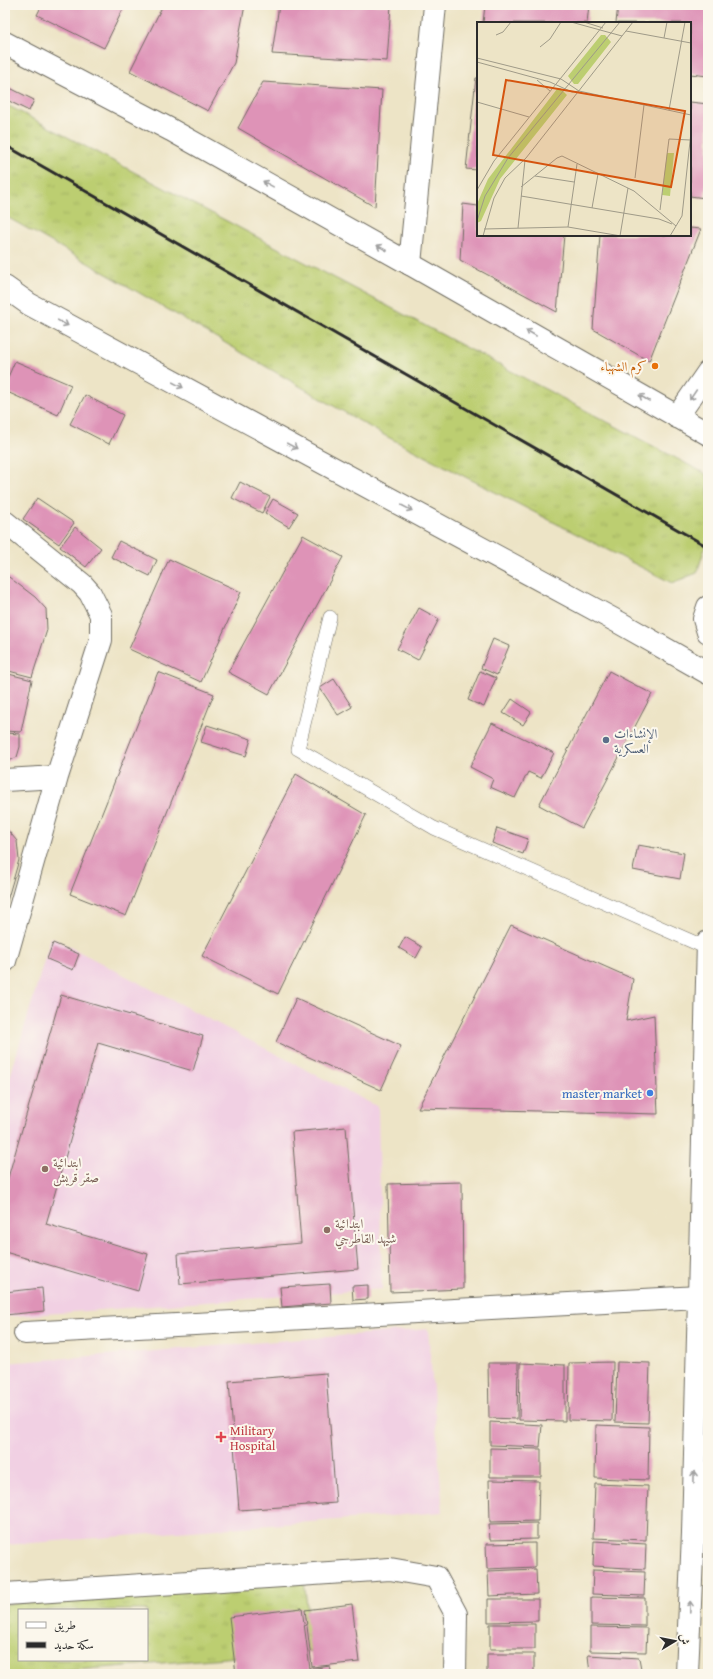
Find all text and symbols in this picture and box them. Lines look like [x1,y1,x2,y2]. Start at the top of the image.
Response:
inset map [477,22,691,236]
one-way arrow [262,180,274,188]
one-way arrow [376,243,388,251]
one-way arrow [57,320,69,327]
one-way arrow [525,329,537,337]
place label: كرم الشهباء [600,357,647,378]
marker: كرم الشهباء [650,361,660,371]
one-way arrow [171,381,183,389]
one-way arrow [689,389,697,400]
one-way arrow [638,393,650,401]
one-way arrow [286,443,298,451]
one-way arrow [400,505,412,512]
place label: الإنشاءات العسكرية [614,724,657,758]
marker: الإنشاءات العسكرية [601,735,611,745]
place label: master market [562,1084,642,1103]
marker: master market [645,1088,655,1098]
place label: ابتدائية صقر قريش [53,1153,99,1187]
marker: ابتدائية صقر قريش [40,1164,50,1174]
place label: ابتدائية شيهد القاطرجي [335,1214,396,1250]
marker: ابتدائية شيهد القاطرجي [322,1225,332,1235]
place label: Military Hospital [230,1421,276,1455]
marker: Military Hospital [215,1431,227,1443]
one-way arrow [690,1471,698,1484]
one-way arrow [686,1601,693,1614]
legend [18,1609,148,1661]
text: طريق [54,1616,76,1633]
north arrow [655,1621,695,1661]
text: ش [676,1632,694,1646]
text: سكة حديد [54,1636,94,1653]

